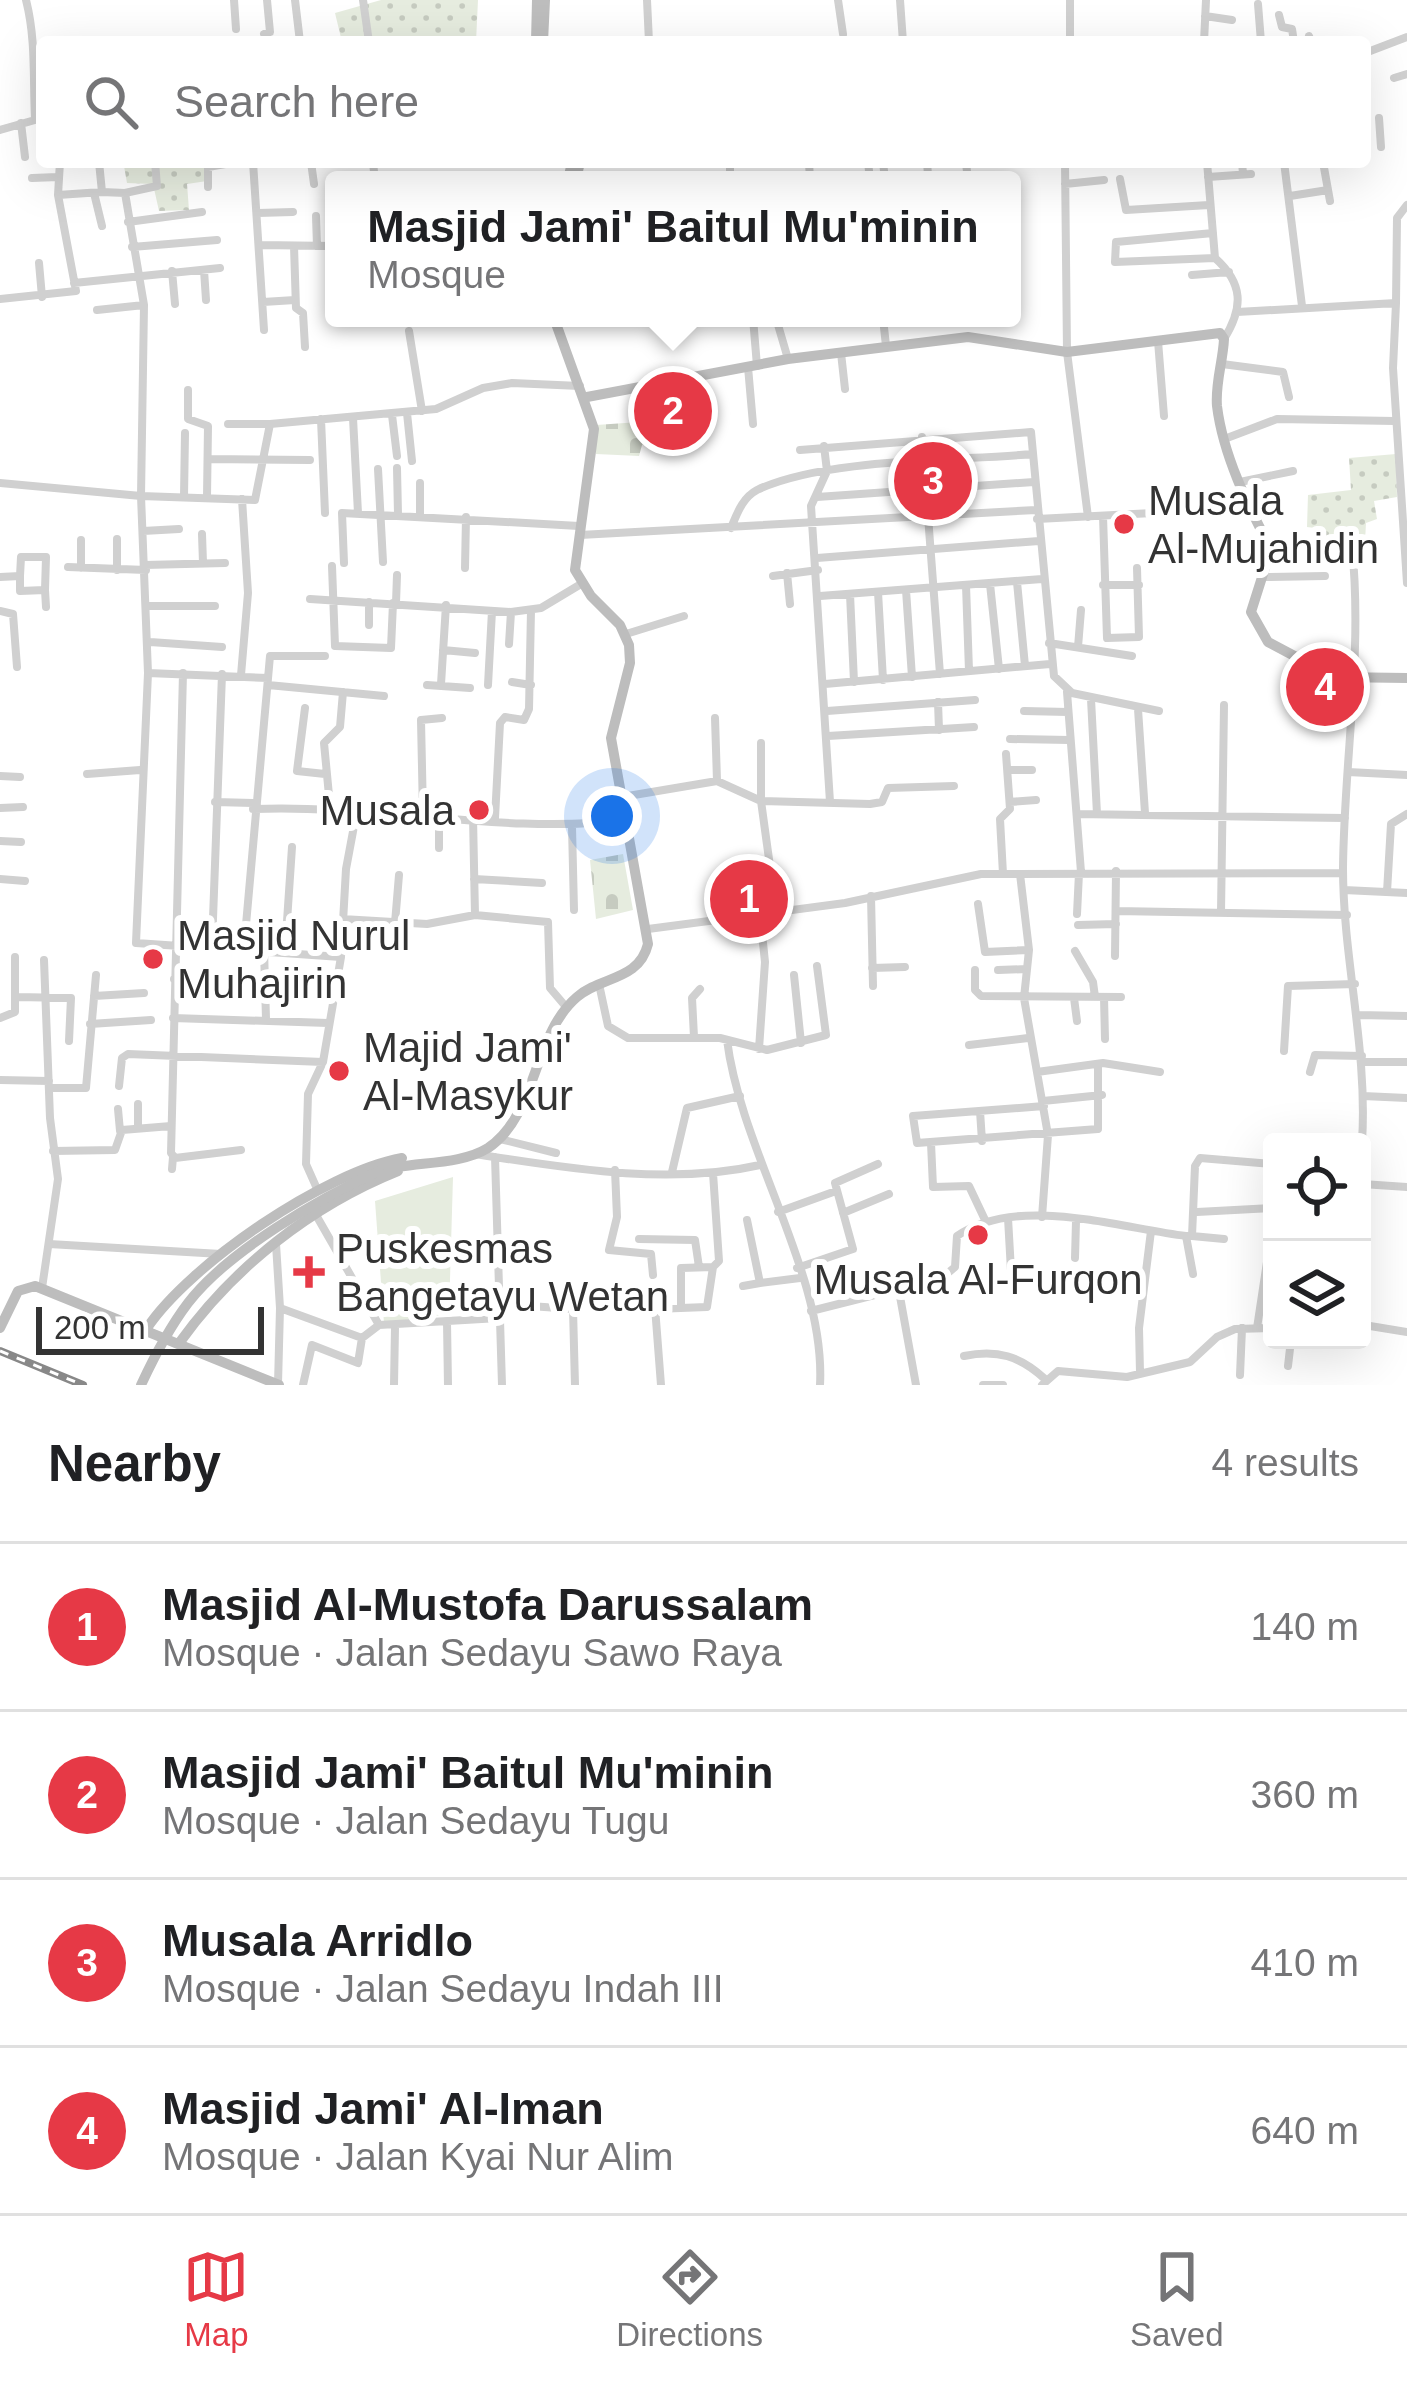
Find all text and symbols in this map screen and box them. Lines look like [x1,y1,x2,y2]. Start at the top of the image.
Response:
search box [36,36,1371,168]
icon: search [78,69,144,135]
text: Search here [174,76,419,127]
popup [325,171,1021,327]
text: Masjid Jami' Baitul Mu'minin [367,201,979,252]
text: Mosque [367,253,506,296]
pin: 2 [634,366,712,456]
pin: 3 [894,436,972,526]
place label: Musala Al-Mujahidin [1148,477,1379,572]
marker: Musala Al-Mujahidin [1111,511,1137,537]
pin: 4 [1286,642,1364,732]
your location [582,786,642,846]
place label: Musala [320,787,456,834]
marker: Musala [466,797,492,823]
pin: 1 [710,854,788,944]
place label: Masjid Nurul Muhajirin [177,912,410,1007]
marker: Masjid Nurul Muhajirin [140,946,166,972]
place label: Majid Jami' Al-Masykur [363,1024,573,1119]
marker: Majid Jami' Al-Masykur [326,1058,352,1084]
map controls [1263,1133,1371,1349]
button: locate [1263,1133,1371,1241]
marker: Musala Al-Furqon [965,1222,991,1248]
place label: Puskesmas Bangetayu Wetan [336,1225,669,1320]
button: layers [1263,1241,1371,1349]
marker: Puskesmas Bangetayu Wetan [293,1256,325,1288]
place label: Musala Al-Furqon [813,1256,1143,1303]
scale bar [36,1301,264,1354]
text: 200 m [54,1309,146,1346]
text: Nearby [48,1435,221,1492]
text: 4 results [1212,1441,1359,1484]
text: Masjid Al-Mustofa Darussalam [162,1579,813,1630]
text: 1 [76,1605,98,1648]
text: 140 m [1251,1605,1359,1648]
text: Mosque · Jalan Sedayu Sawo Raya [162,1631,782,1674]
text: Masjid Jami' Baitul Mu'minin [162,1747,773,1798]
text: 2 [76,1773,98,1816]
text: 360 m [1251,1773,1359,1816]
text: Mosque · Jalan Sedayu Tugu [162,1799,669,1842]
text: Musala Arridlo [162,1915,473,1966]
text: 3 [76,1941,98,1984]
text: 410 m [1251,1941,1359,1984]
text: Mosque · Jalan Sedayu Indah III [162,1967,724,2010]
text: Masjid Jami' Al-Iman [162,2083,604,2134]
text: 4 [76,2109,98,2152]
text: 640 m [1251,2109,1359,2152]
text: Mosque · Jalan Kyai Nur Alim [162,2135,674,2178]
tab: Map [183,2244,249,2354]
tab: Directions [616,2244,763,2354]
tab: Saved [1130,2244,1224,2354]

